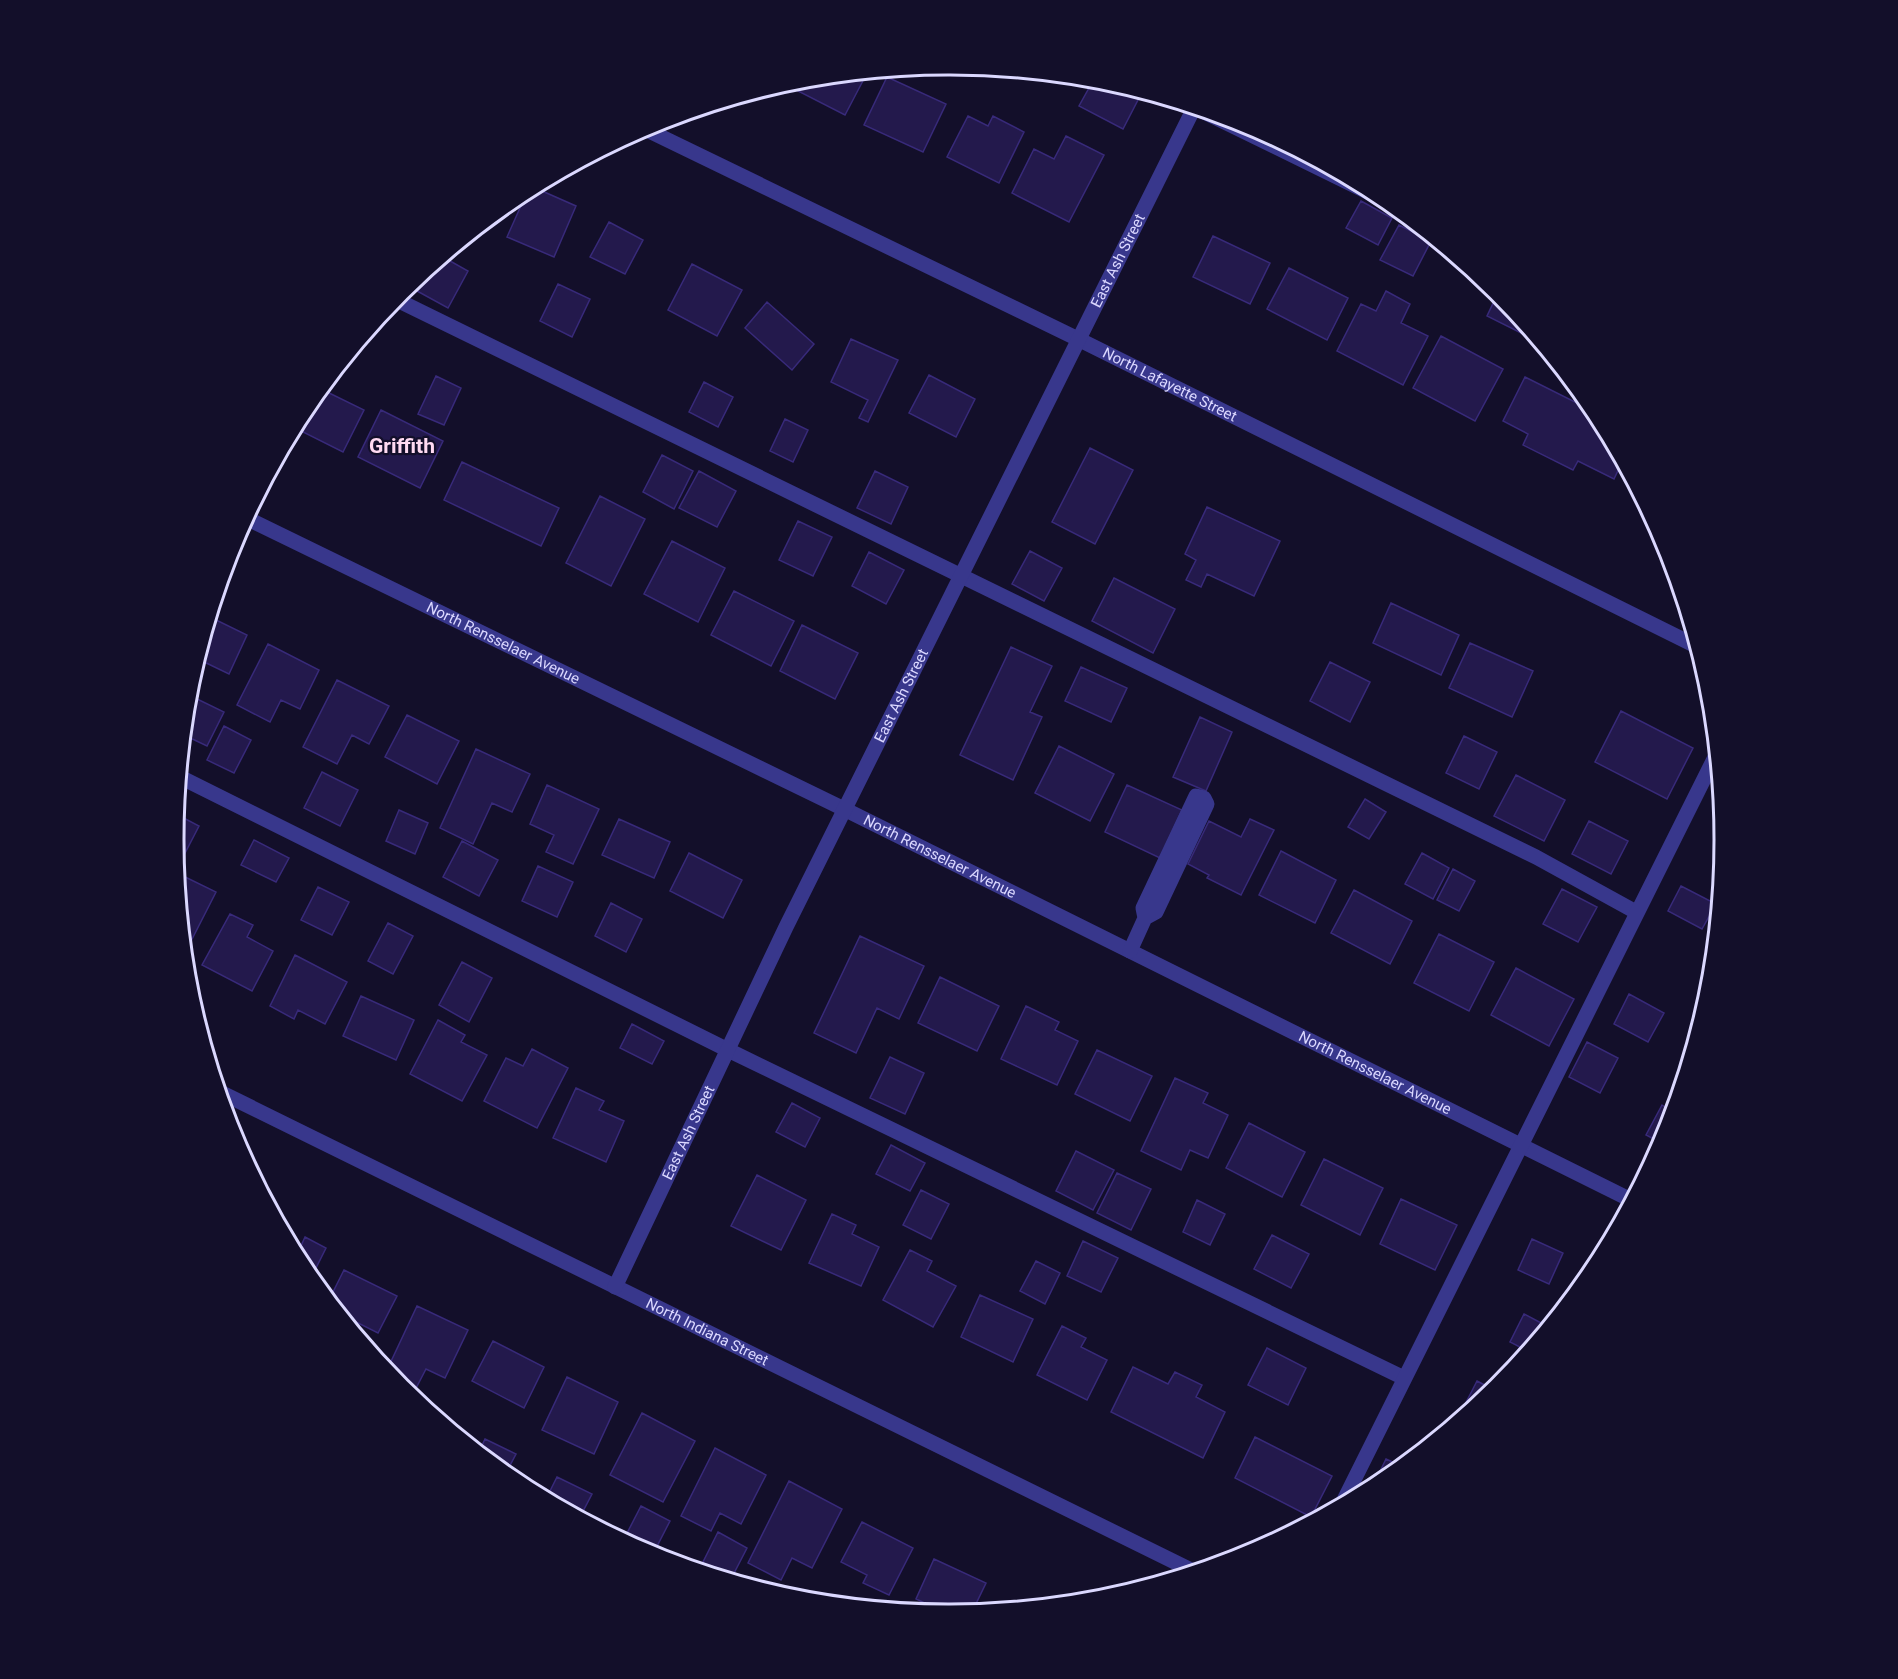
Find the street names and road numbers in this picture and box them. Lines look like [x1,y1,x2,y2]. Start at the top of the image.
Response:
street label: East Ash Street [1087,211,1149,310]
street label: North Lafayette Street [1100,344,1240,425]
street label: North Rensselaer Avenue [424,598,583,688]
street label: East Ash Street [870,646,932,745]
street label: North Rensselaer Avenue [860,811,1019,902]
street label: North Rensselaer Avenue [1296,1027,1454,1118]
street label: East Ash Street [658,1082,718,1183]
street label: North Indiana Street [643,1294,771,1370]

